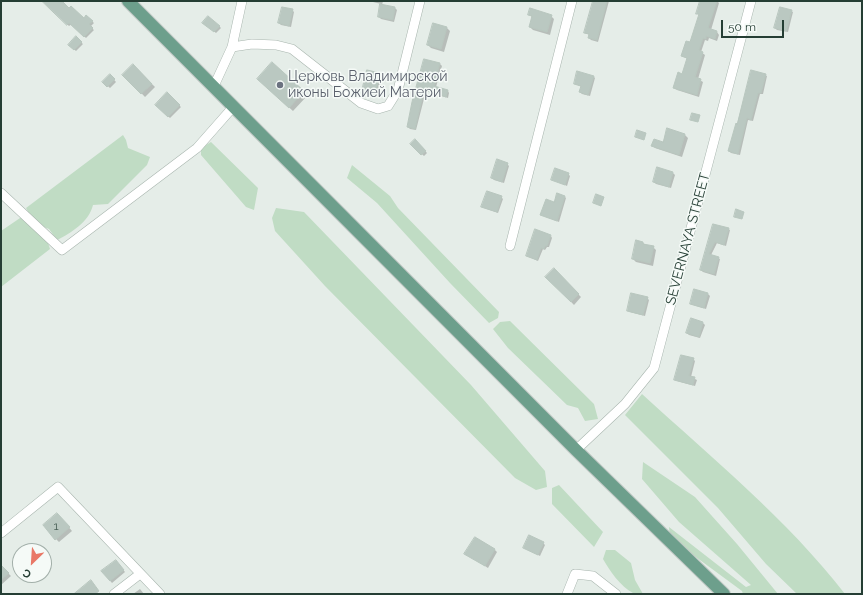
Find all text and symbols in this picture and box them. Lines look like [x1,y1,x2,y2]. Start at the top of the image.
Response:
scale bar [723,12,786,38]
text: 50 m [728,20,756,34]
place label: Церковь Владимирской иконы Божией Матери [288,69,448,102]
marker: Церковь Владимирской иконы Божией Матери [275,80,285,90]
street label: SEVERNAYA STREET [662,171,714,307]
house number: 1 [53,519,59,533]
north arrow [12,543,52,583]
text: С [21,566,33,581]

